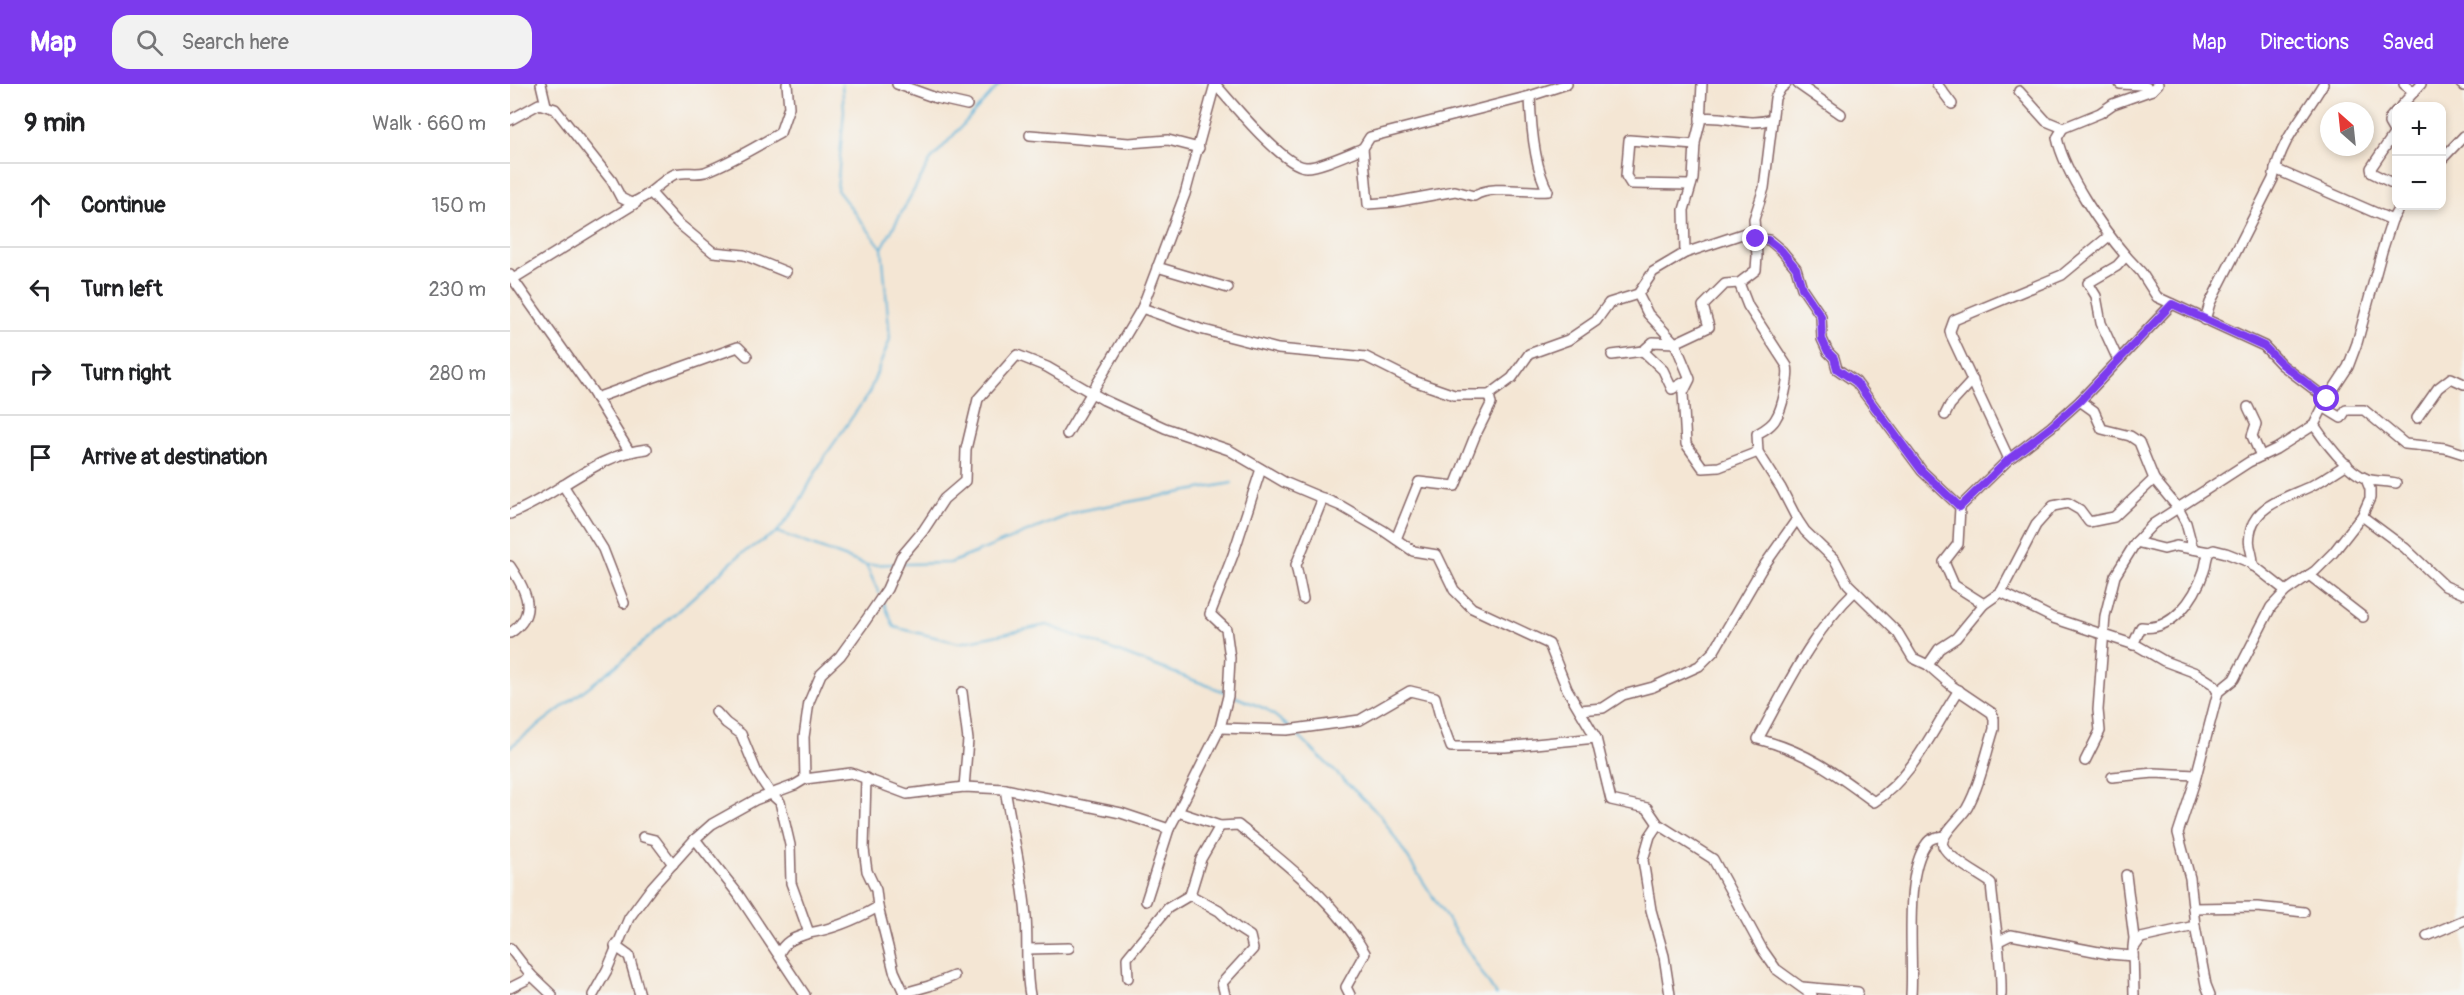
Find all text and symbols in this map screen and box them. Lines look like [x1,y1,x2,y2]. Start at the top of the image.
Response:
search box [112,15,532,69]
text: Map [30,25,76,60]
icon: search [133,26,166,59]
text: Search here [181,28,289,56]
text: Map [2192,29,2227,56]
text: Directions [2260,29,2349,56]
text: Saved [2382,29,2434,56]
north arrow [2320,102,2374,156]
map controls [2392,102,2446,210]
button: + [2392,102,2446,156]
text: 9 min [24,107,85,139]
text: Walk · 660 m [372,111,486,136]
button: − [2392,156,2446,210]
icon: ahead [24,189,57,222]
text: Continue [81,191,165,219]
text: 150 m [432,193,486,218]
route end [1742,225,1768,251]
icon: left [24,273,57,306]
text: Turn left [81,275,163,303]
text: 230 m [429,277,486,302]
icon: right [24,357,57,390]
text: Turn right [81,359,171,387]
text: 280 m [429,361,486,386]
route start [2313,385,2339,411]
icon: arrive [24,441,57,474]
text: Arrive at destination [81,443,267,471]

